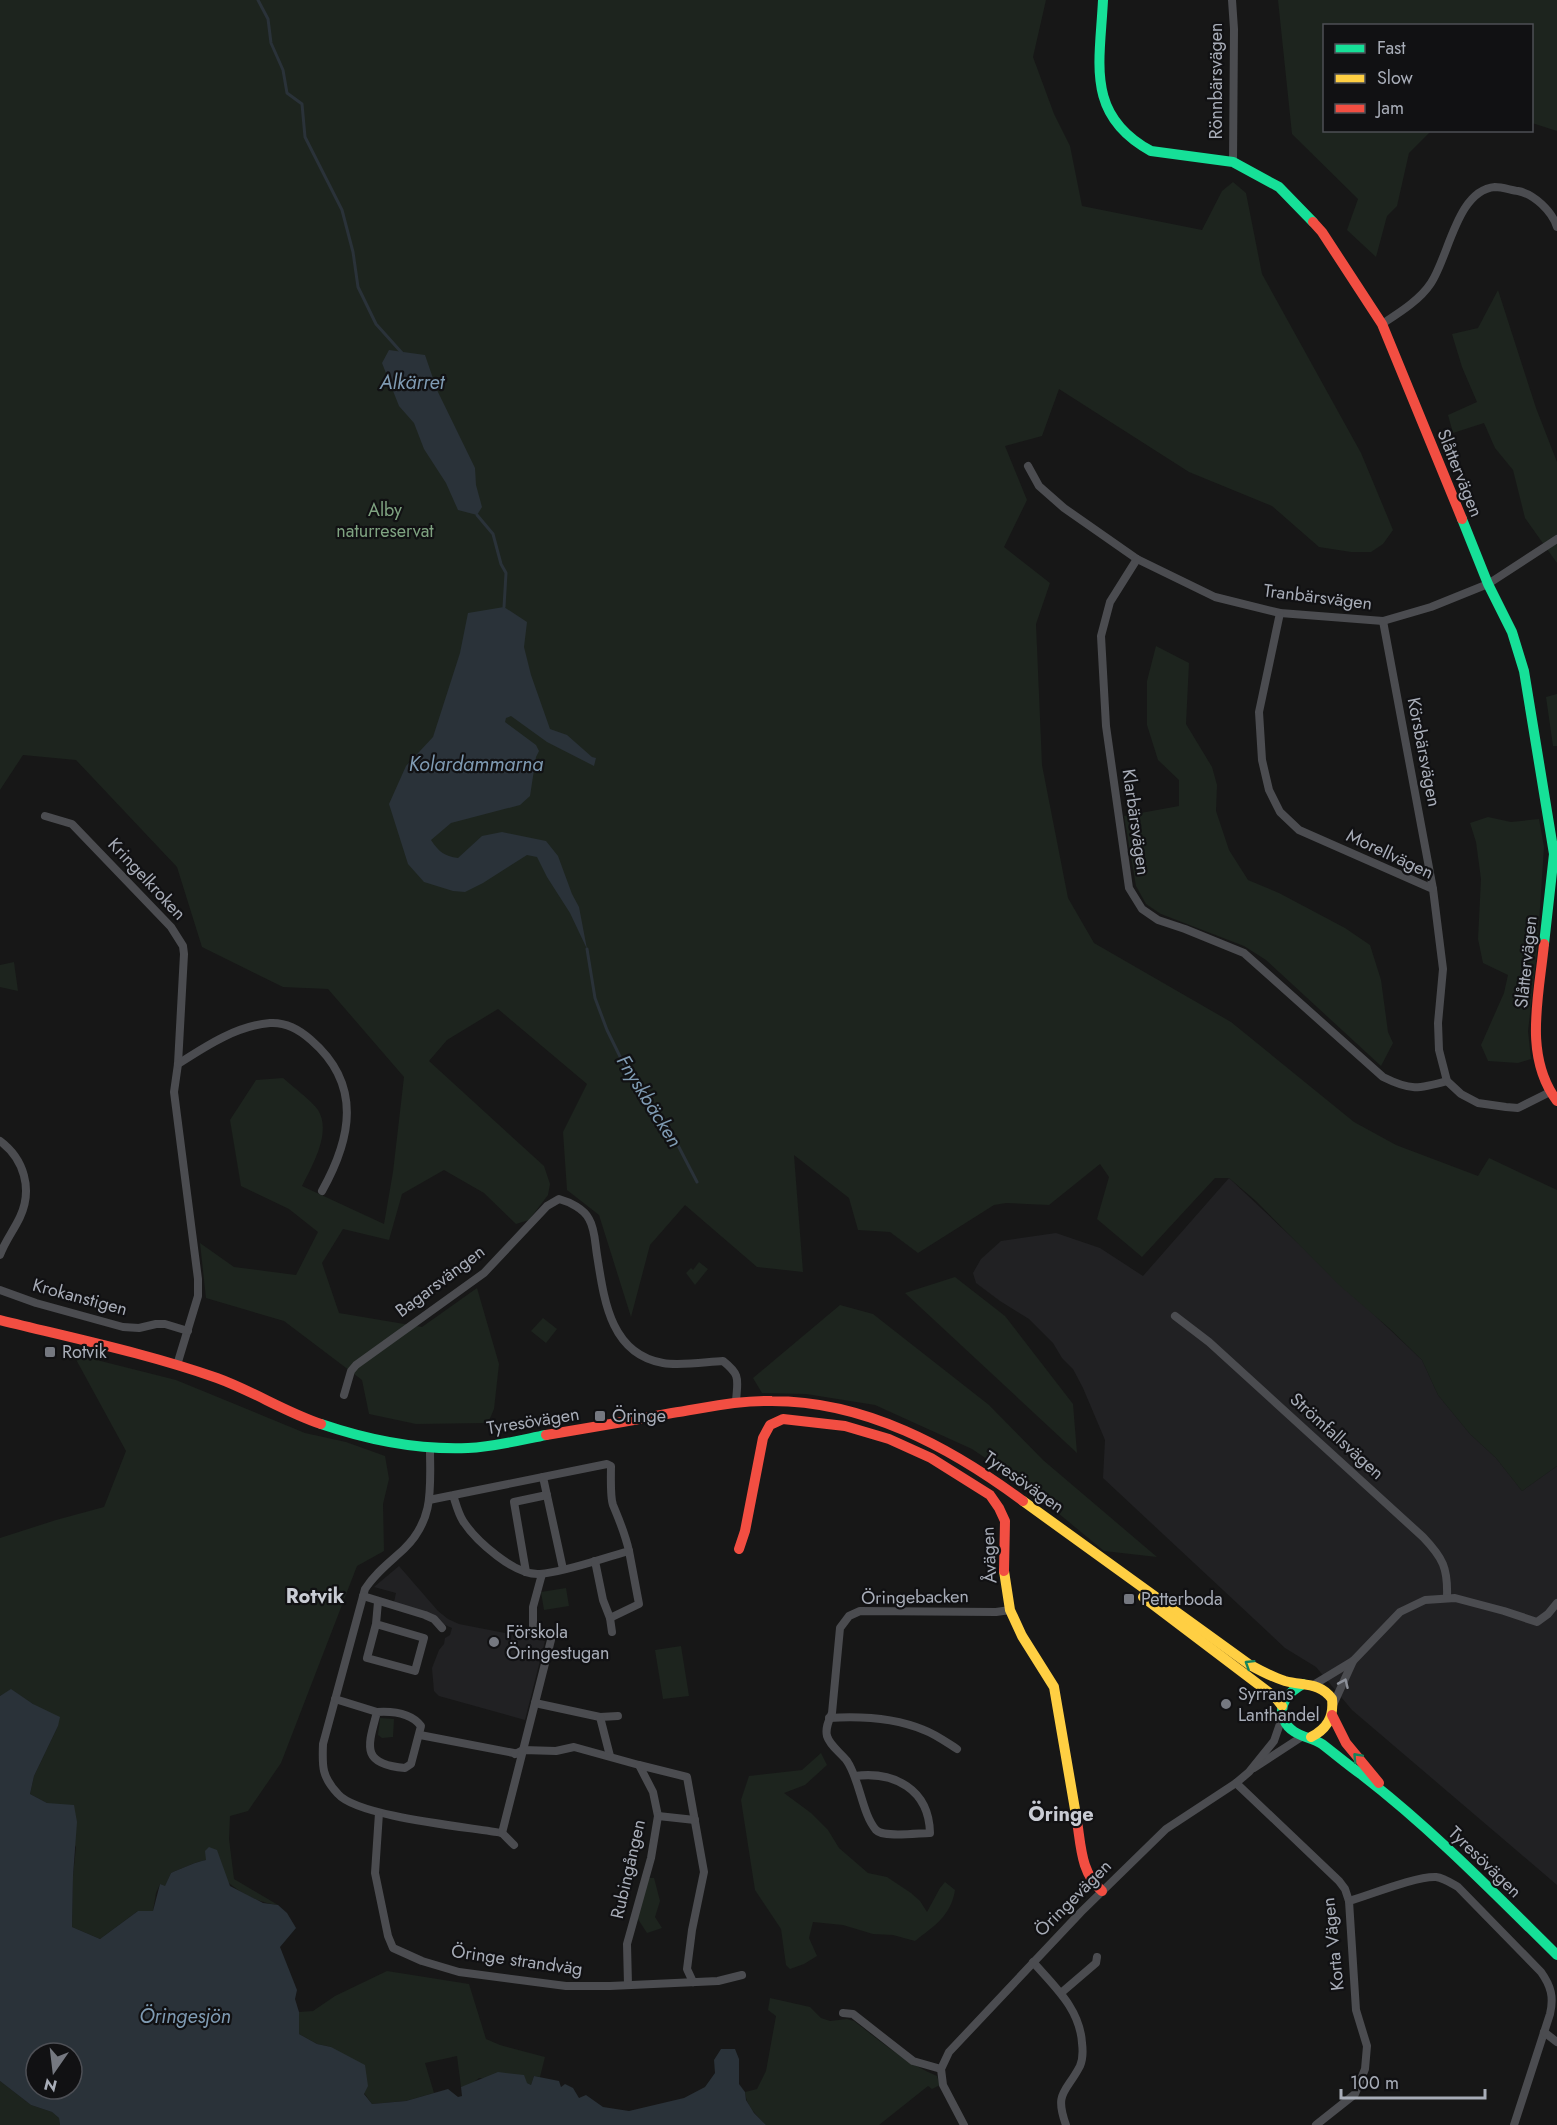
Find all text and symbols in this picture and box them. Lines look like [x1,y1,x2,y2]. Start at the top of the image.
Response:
street label: Rönnbärsvägen [1203,23,1229,139]
legend [1323,24,1533,132]
text: Fast [1377,35,1406,61]
text: Slow [1377,65,1414,91]
text: Jam [1375,95,1404,121]
water label: Alkärret [379,368,446,397]
street label: Slåttervägen [1431,425,1489,521]
park label: Alby naturreservat [336,497,434,544]
street label: Tranbärsvägen [1262,577,1374,617]
street label: Körsbärsvägen [1401,695,1447,809]
water label: Kolardammarna [409,750,543,779]
street label: Klarbärsvägen [1116,767,1156,877]
street label: Morellvägen [1342,822,1438,886]
street label: Kringelkroken [102,832,192,926]
street label: Slåttervägen [1508,914,1544,1010]
water label: Fnyskbäcken [609,1049,689,1153]
street label: Bagarsvängen [390,1239,490,1323]
street label: Krokanstigen [30,1272,130,1322]
place label: Rotvik [62,1339,107,1365]
marker: Rotvik [43,1345,57,1359]
street label: Strömfallsvägen [1284,1387,1390,1485]
street label: Tyresövägen [485,1401,581,1441]
place label: Öringe [612,1403,666,1429]
marker: Öringe [593,1409,607,1423]
street label: Tyresövägen [978,1445,1070,1519]
street label: Åvägen [975,1526,1003,1584]
district label: Rotvik [286,1582,345,1611]
street label: Öringebacken [861,1583,969,1611]
place label: Petterboda [1141,1586,1223,1612]
marker: Petterboda [1122,1592,1136,1606]
place label: Förskola Öringestugan [506,1619,609,1666]
marker: Förskola Öringestugan [487,1635,501,1649]
one-way arrow [1245,1660,1255,1672]
one-way arrow [1337,1679,1349,1690]
place label: Syrrans Lanthandel [1238,1681,1320,1728]
marker: Syrrans Lanthandel [1219,1697,1233,1711]
one-way arrow [1353,1753,1364,1764]
district label: Öringe [1028,1800,1094,1829]
street label: Rubingången [604,1817,652,1921]
street label: Tyresövägen [1442,1820,1528,1904]
street label: Öringevägen [1029,1854,1117,1942]
street label: Korta Vägen [1315,1896,1351,1992]
street label: Öringe strandväg [450,1938,584,1982]
water label: Öringesjön [139,2002,231,2031]
north arrow [24,2041,84,2101]
scale bar [1341,2062,1485,2100]
text: 100 m [1350,2070,1399,2096]
text: N [42,2072,59,2098]

